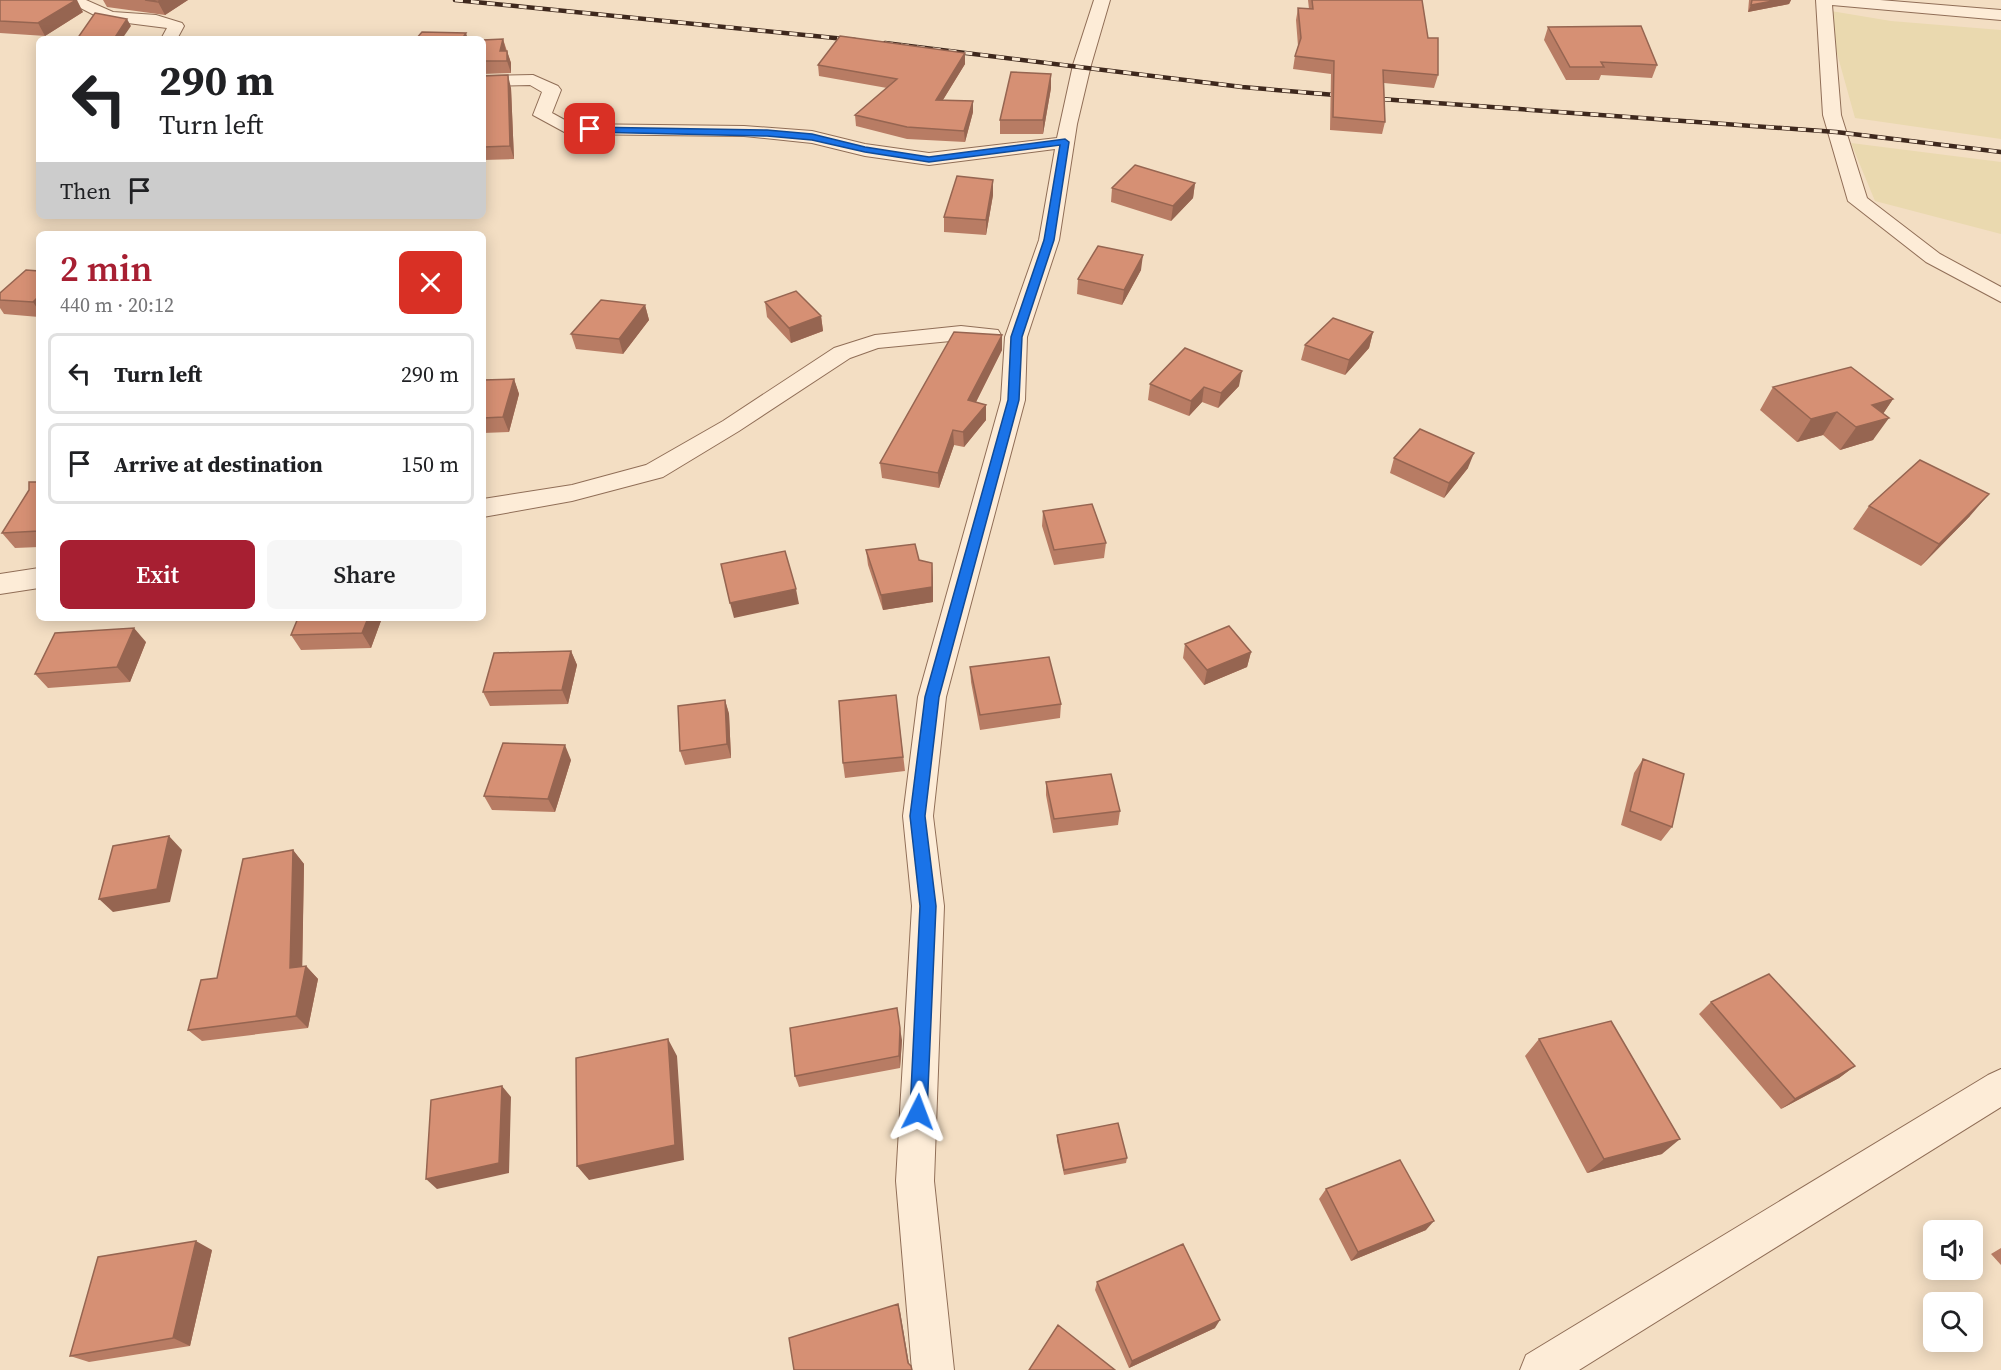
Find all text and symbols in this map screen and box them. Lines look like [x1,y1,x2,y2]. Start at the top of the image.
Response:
text: 290 m [159,51,274,109]
icon: left [60,60,138,138]
pin [564,103,615,154]
text: Turn left [159,106,263,143]
icon: arrive [573,112,606,145]
icon: arrive [123,174,156,207]
text: Then [60,176,111,206]
text: 2 min [60,244,152,293]
button: close [399,251,462,314]
text: 440 m · 20:12 [60,291,174,319]
icon: left [63,357,96,390]
text: Turn left [114,359,202,389]
text: 290 m [401,359,459,389]
icon: arrive [63,447,96,480]
text: Arrive at destination [114,449,323,479]
text: 150 m [401,449,459,479]
button: Exit [60,540,255,609]
button: Share [267,540,462,609]
position arrow [886,1080,950,1144]
map controls [1923,1220,1983,1352]
button: sound [1923,1220,1983,1280]
button: search [1923,1292,1983,1352]

